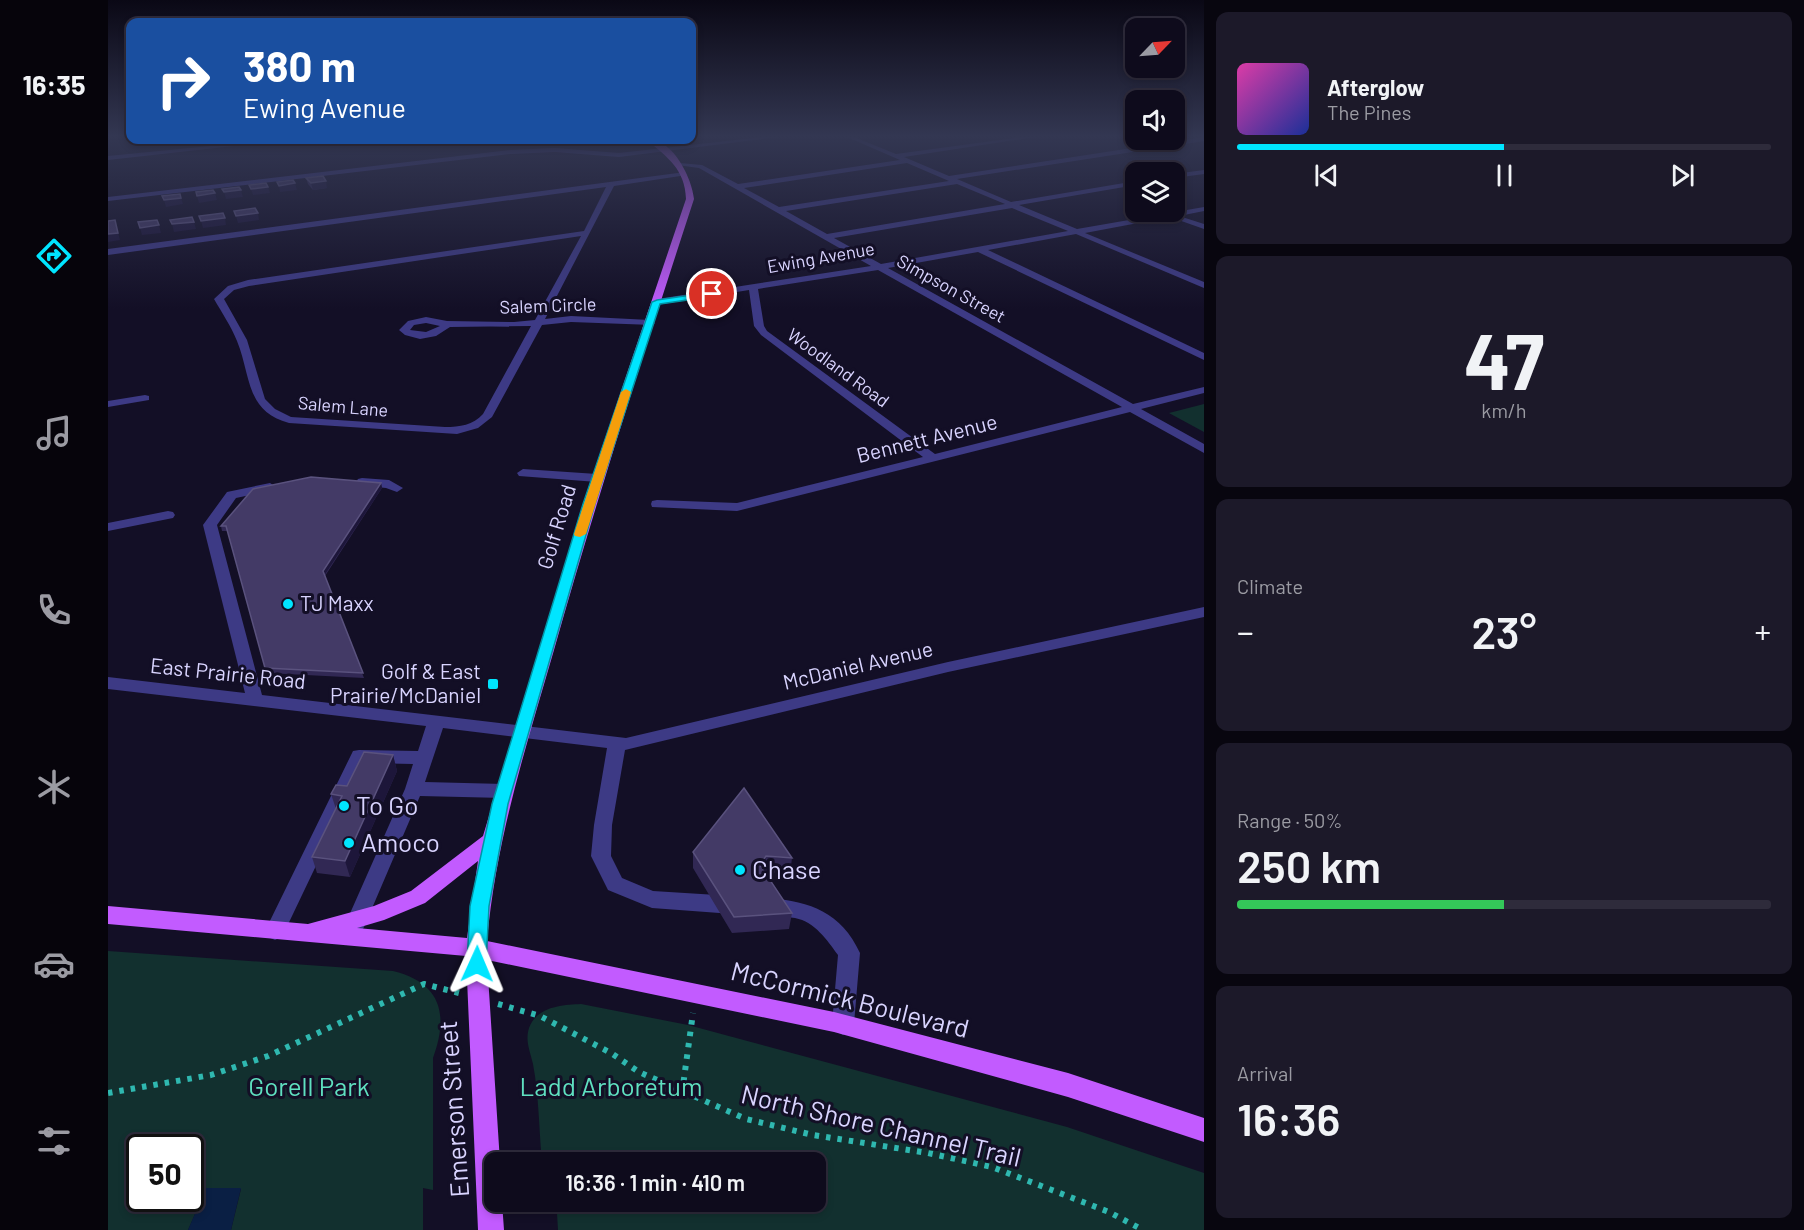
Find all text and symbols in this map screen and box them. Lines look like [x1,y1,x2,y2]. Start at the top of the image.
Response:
north arrow [1125,18,1185,78]
map controls [1125,18,1185,222]
text: 380 m [243,40,356,90]
icon: right [144,42,222,120]
text: 16:35 [22,68,86,100]
text: Afterglow [1327,74,1424,100]
button: sound [1125,90,1185,150]
text: Ewing Avenue [243,91,406,123]
text: The Pines [1327,100,1411,124]
icon: previous [1310,159,1343,192]
icon: pause [1488,159,1521,192]
icon: next [1666,159,1699,192]
button: layers [1125,162,1185,222]
icon: directions [33,235,75,277]
street label: Ewing Avenue [765,237,876,277]
street label: Simpson Street [893,249,1010,327]
pin [686,268,737,319]
icon: arrive [695,277,728,310]
street label: Salem Circle [499,292,597,318]
text: 47 [1464,312,1544,406]
street label: Woodland Road [783,323,894,412]
street label: Salem Lane [297,391,389,421]
text: km/h [1481,398,1527,422]
street label: Bennett Avenue [854,408,1000,467]
icon: music [33,412,75,454]
street label: Golf Road [531,481,580,572]
text: Climate [1237,574,1303,598]
icon: phone [33,589,75,631]
place label: TJ Maxx [300,590,374,615]
marker: TJ Maxx [281,597,295,611]
text: 23° [1471,604,1537,658]
text: − [1237,611,1254,651]
text: + [1755,611,1771,651]
street label: McDaniel Avenue [780,635,935,694]
street label: East Prairie Road [149,652,307,693]
place label: Golf & East Prairie/McDaniel [330,658,481,707]
marker: Golf & East Prairie/McDaniel [486,677,500,691]
icon: climate [33,766,75,808]
place label: To Go [356,789,418,820]
marker: To Go [337,799,351,813]
text: Range · 50% [1237,808,1342,832]
place label: Amoco [361,826,440,857]
marker: Amoco [342,836,356,850]
text: 250 km [1237,838,1381,892]
place label: Chase [752,853,821,884]
marker: Chase [733,863,747,877]
position arrow [445,932,509,996]
icon: car [33,943,75,985]
street label: McCormick Boulevard [728,954,973,1043]
street label: Emerson Street [431,1020,474,1199]
text: Arrival [1237,1061,1293,1085]
park label: Gorell Park [248,1070,370,1101]
park label: Ladd Arboretum [520,1070,703,1101]
street label: North Shore Channel Trail [738,1077,1024,1172]
text: 16:36 [1237,1091,1340,1145]
icon: filters [33,1120,75,1162]
speed limit sign: 50 [126,1134,204,1212]
text: 16:36 · 1 min · 410 m [565,1169,745,1195]

